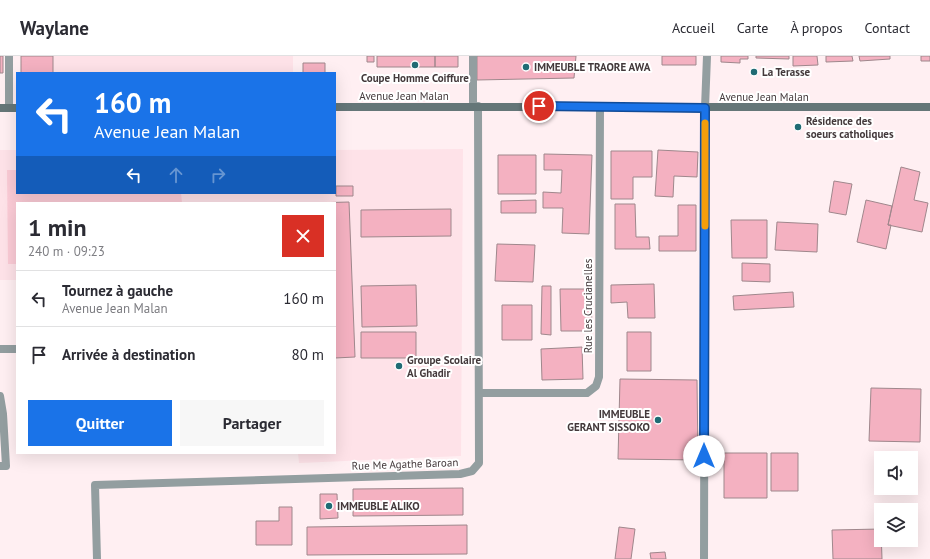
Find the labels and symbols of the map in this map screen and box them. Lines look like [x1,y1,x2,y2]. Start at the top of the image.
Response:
marker: Coupe Homme Coiffure [410,60,420,70]
place label: IMMEUBLE TRAORE AWA [534,60,651,74]
marker: IMMEUBLE TRAORE AWA [521,62,531,72]
place label: La Terasse [762,65,811,79]
marker: La Terasse [749,67,759,77]
place label: Coupe Homme Coiffure [361,71,469,85]
street label: Avenue Jean Malan [359,89,449,103]
pin [522,89,556,123]
street label: Avenue Jean Malan [719,90,809,104]
place label: Résidence des soeurs catholiques [806,114,894,141]
marker: Résidence des soeurs catholiques [793,122,803,132]
street label: Rue les Crucianelles [581,258,595,353]
place label: Groupe Scolaire Al Ghadir [407,353,482,380]
marker: Groupe Scolaire Al Ghadir [394,361,404,371]
place label: IMMEUBLE GERANT SISSOKO [567,407,650,434]
marker: IMMEUBLE GERANT SISSOKO [653,415,663,425]
position arrow [683,435,725,477]
street label: Rue Me Agathe Baroan [351,455,459,473]
place label: IMMEUBLE ALIKO [337,499,420,513]
marker: IMMEUBLE ALIKO [324,501,334,511]

